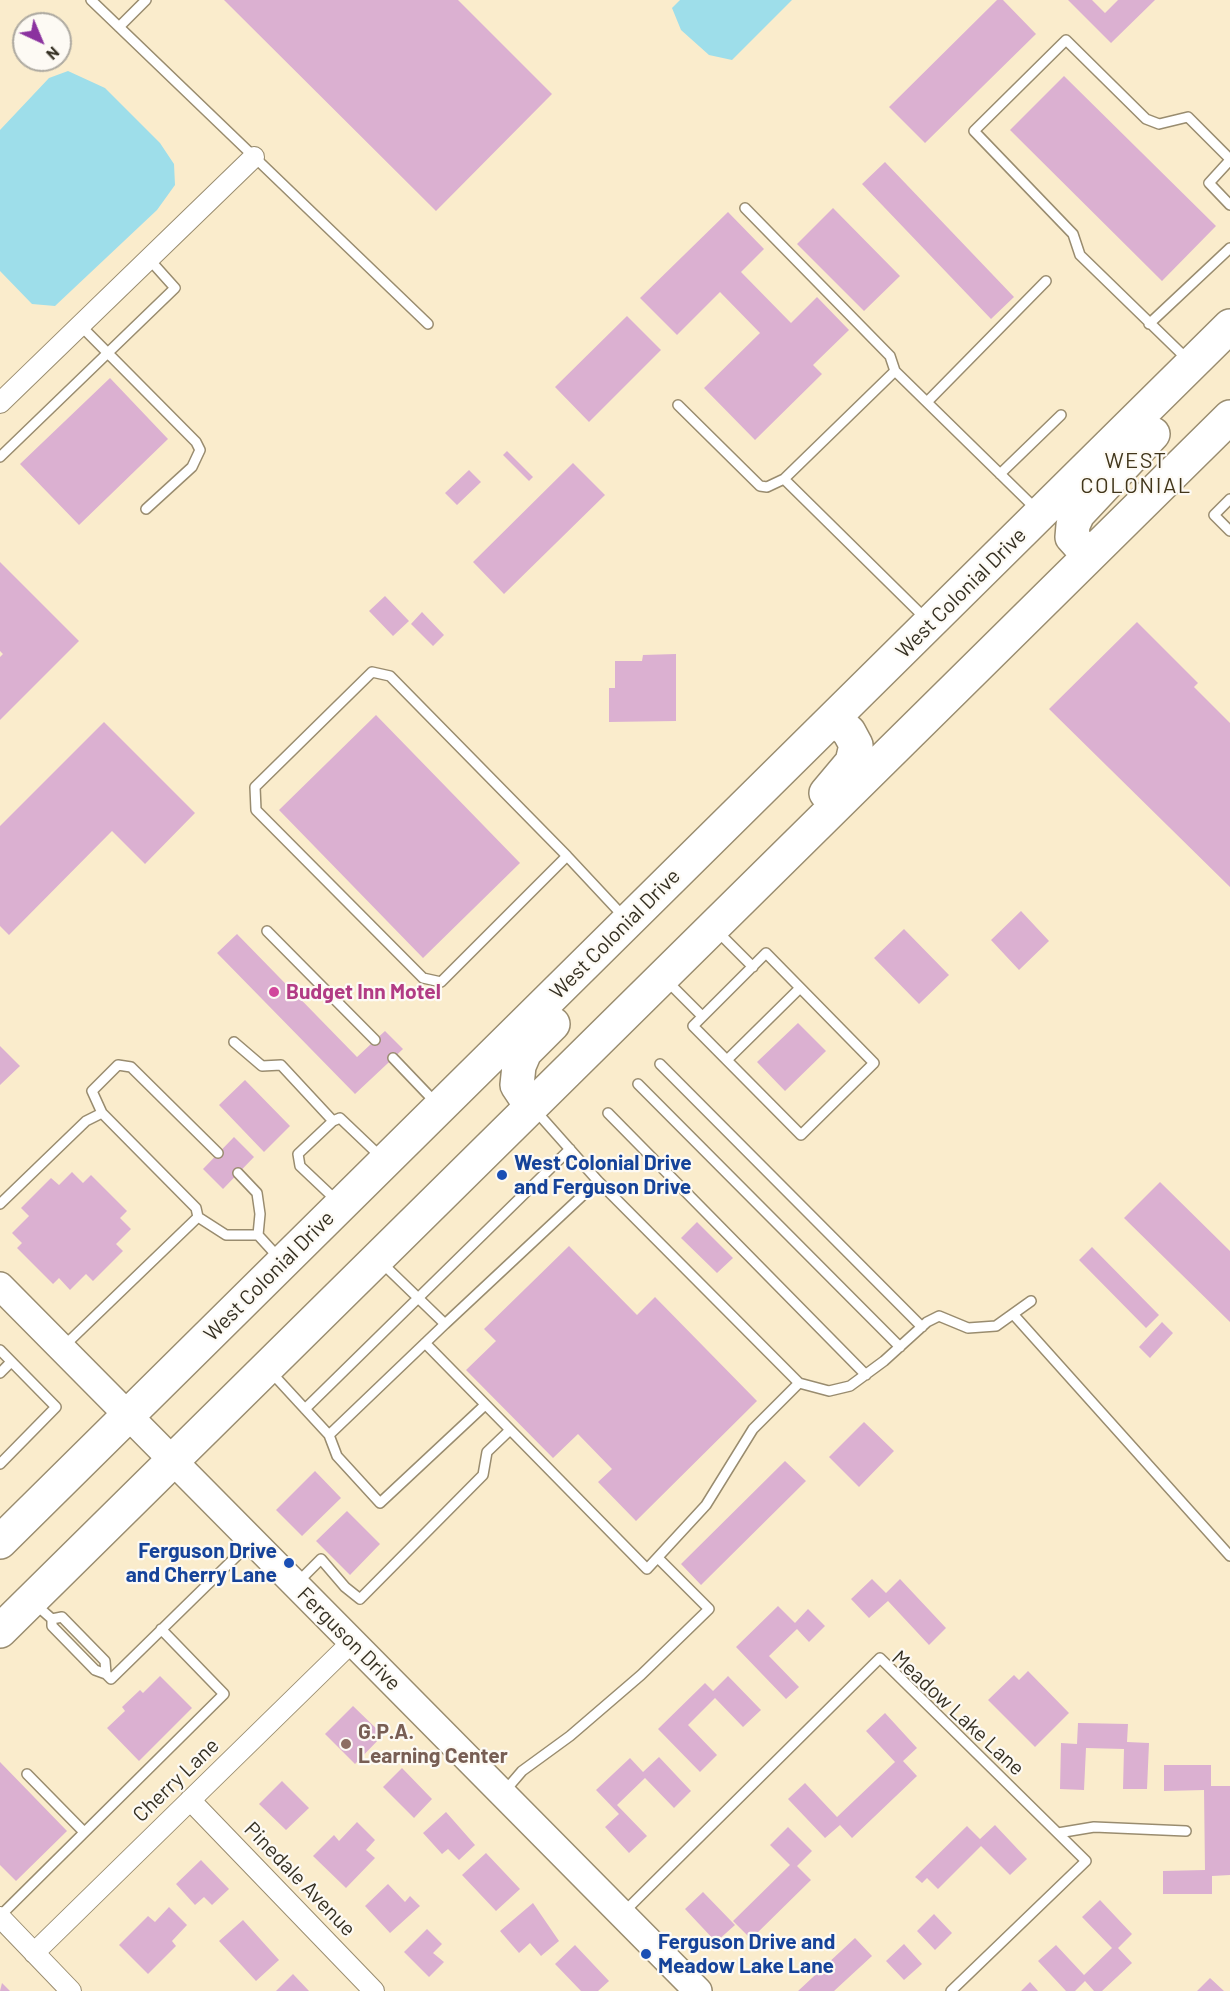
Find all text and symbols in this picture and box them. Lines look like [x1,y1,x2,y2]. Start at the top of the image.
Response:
north arrow [12,12,72,72]
text: N [43,43,64,64]
district label: WEST COLONIAL [1080,448,1192,500]
street label: West Colonial Drive [891,523,1031,663]
street label: West Colonial Drive [545,864,685,1004]
place label: Budget Inn Motel [286,979,441,1005]
marker: Budget Inn Motel [267,985,281,999]
place label: West Colonial Drive and Ferguson Drive [514,1150,692,1200]
marker: West Colonial Drive and Ferguson Drive [495,1168,509,1182]
street label: West Colonial Drive [199,1206,339,1346]
place label: Ferguson Drive and Cherry Lane [126,1538,277,1588]
marker: Ferguson Drive and Cherry Lane [282,1556,296,1570]
street label: Ferguson Drive [292,1582,406,1696]
street label: Meadow Lake Lane [887,1645,1029,1781]
place label: G.P.A. Learning Center [358,1719,508,1769]
street label: Cherry Lane [128,1733,224,1827]
marker: G.P.A. Learning Center [339,1737,353,1751]
street label: Pinedale Avenue [239,1817,361,1941]
place label: Ferguson Drive and Meadow Lake Lane [658,1929,835,1979]
marker: Ferguson Drive and Meadow Lake Lane [639,1947,653,1961]

